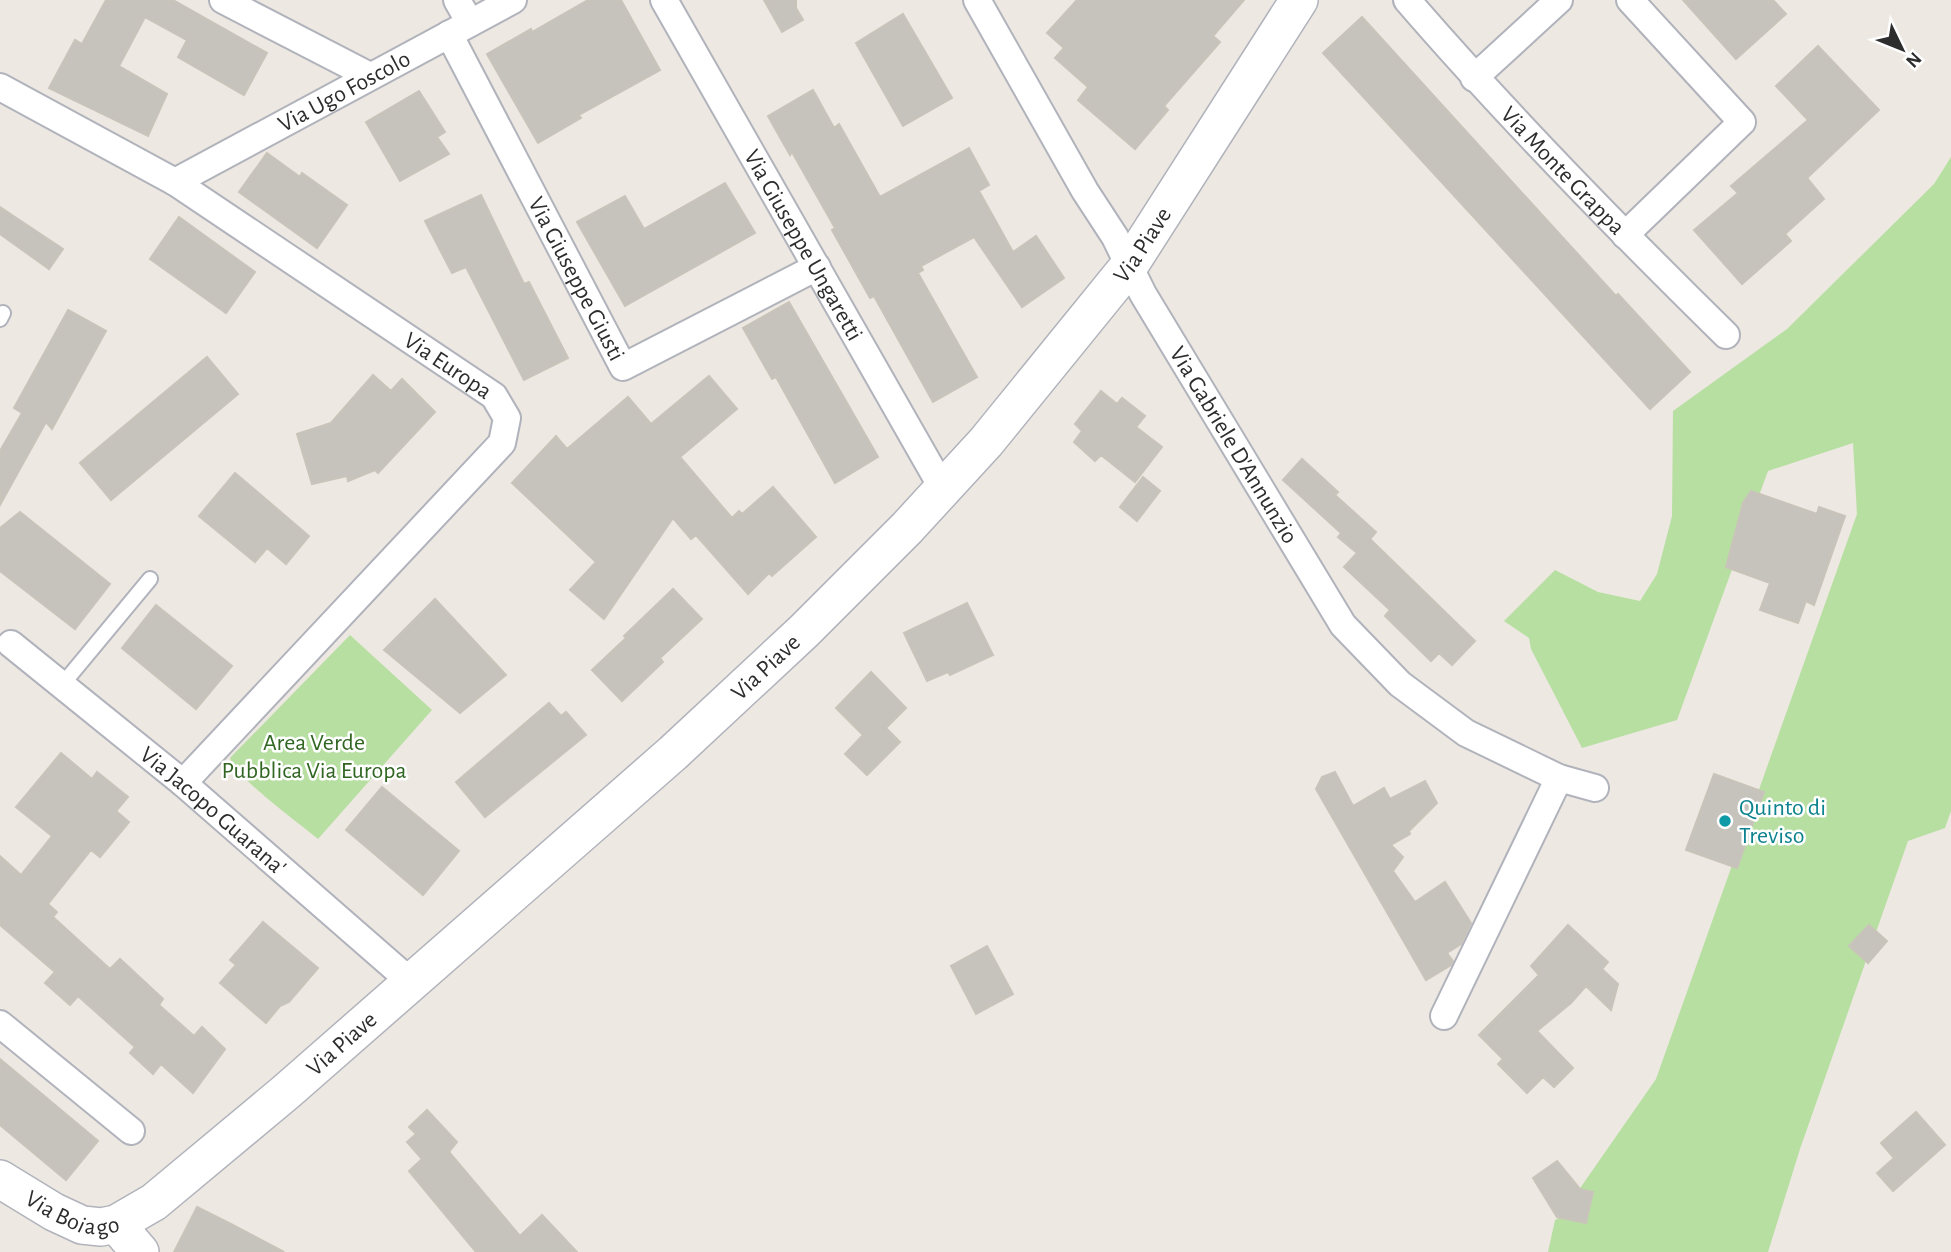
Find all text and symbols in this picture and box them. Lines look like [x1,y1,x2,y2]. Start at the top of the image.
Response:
north arrow [1867,14,1937,84]
street label: Via Ugo Foscolo [275,47,414,137]
text: N [1902,48,1925,71]
street label: Via Monte Grappa [1496,102,1629,240]
street label: Via Giuseppe Ungaretti [739,146,867,345]
street label: Via Giuseppe Giusti [523,193,629,365]
street label: Via Piave [1110,203,1176,288]
street label: Via Europa [399,328,496,404]
street label: Via Gabriele D'Annunzio [1165,343,1302,548]
street label: Via Piave [727,630,805,705]
park label: Area Verde Pubblica Via Europa [221,731,407,783]
street label: Via Jacopo Guarana' [135,742,290,880]
place label: Quinto di Treviso [1739,796,1826,848]
marker: Quinto di Treviso [1717,813,1733,829]
street label: Via Piave [302,1007,382,1081]
street label: Via Boiago [21,1186,122,1241]

